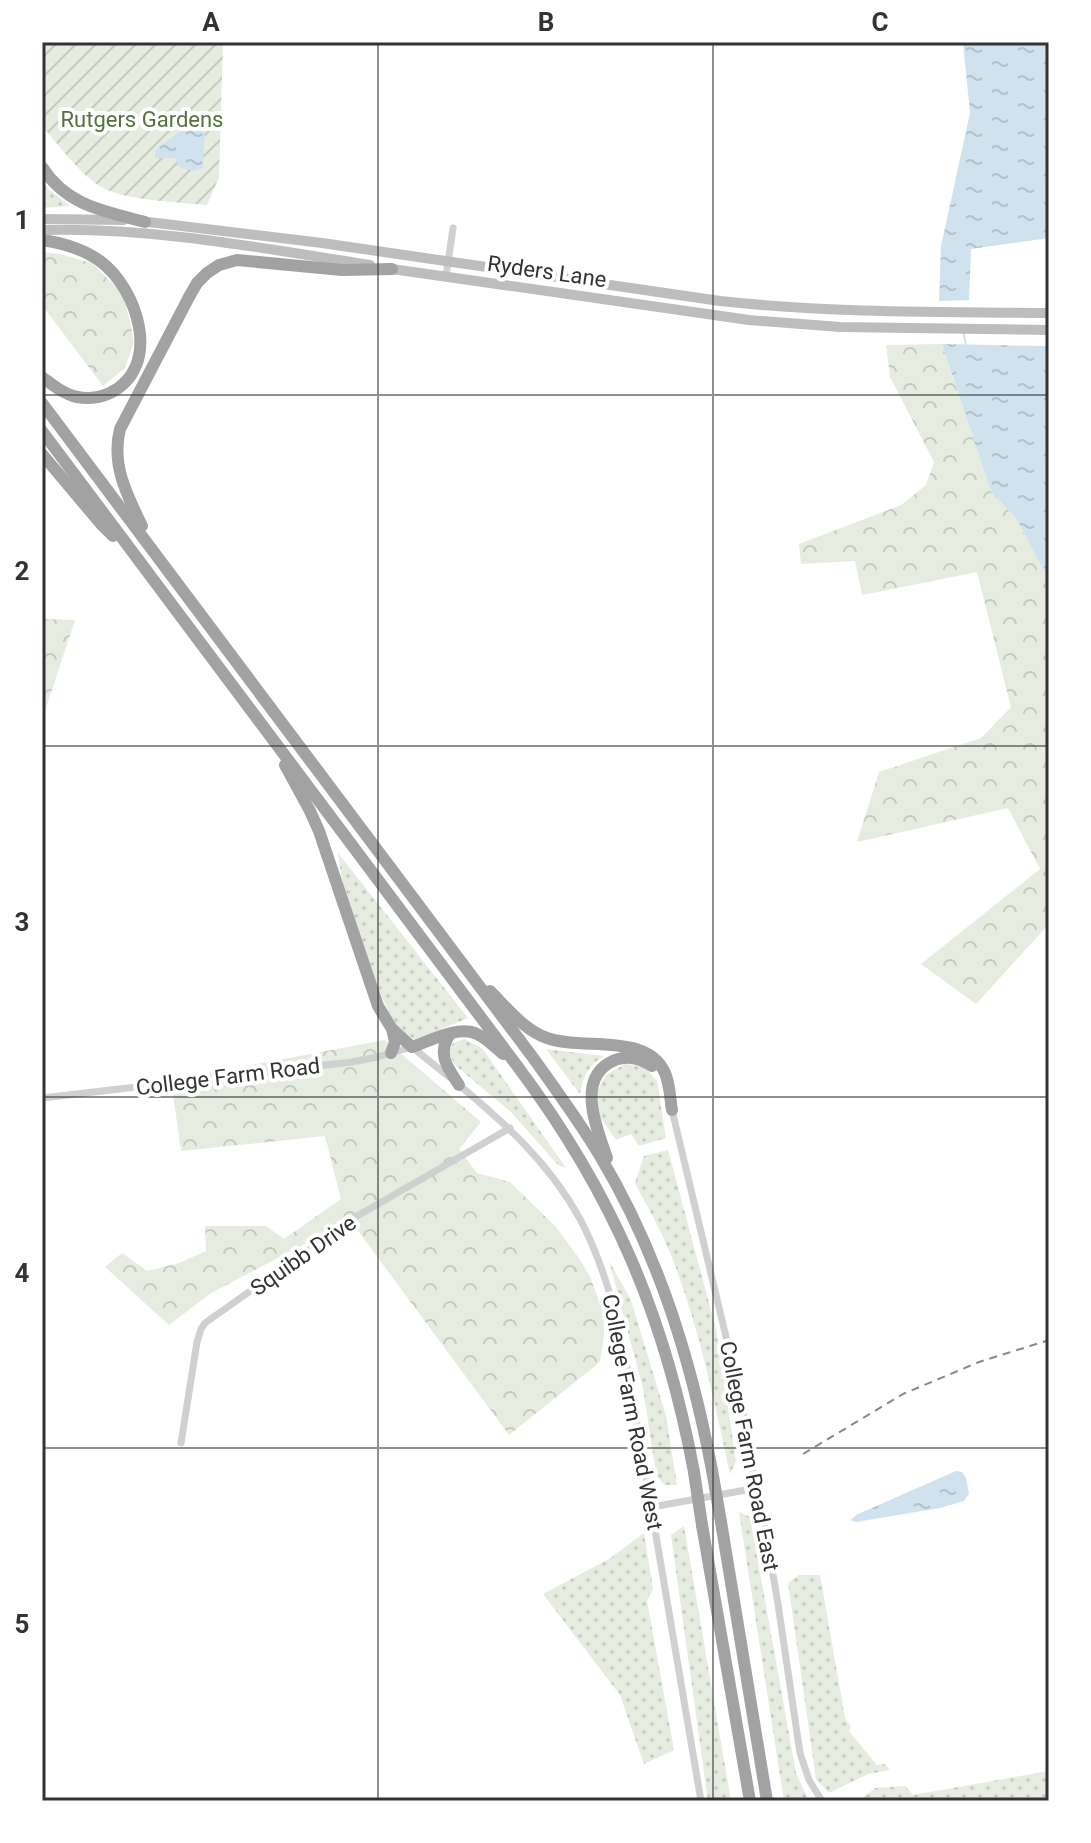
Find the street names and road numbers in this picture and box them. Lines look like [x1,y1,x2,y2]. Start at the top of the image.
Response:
street label: Ryders Lane [486,251,608,292]
street label: College Farm Road [135,1053,321,1100]
street label: Squibb Drive [246,1210,361,1301]
street label: College Farm Road West [597,1292,668,1532]
street label: College Farm Road East [715,1339,784,1573]

